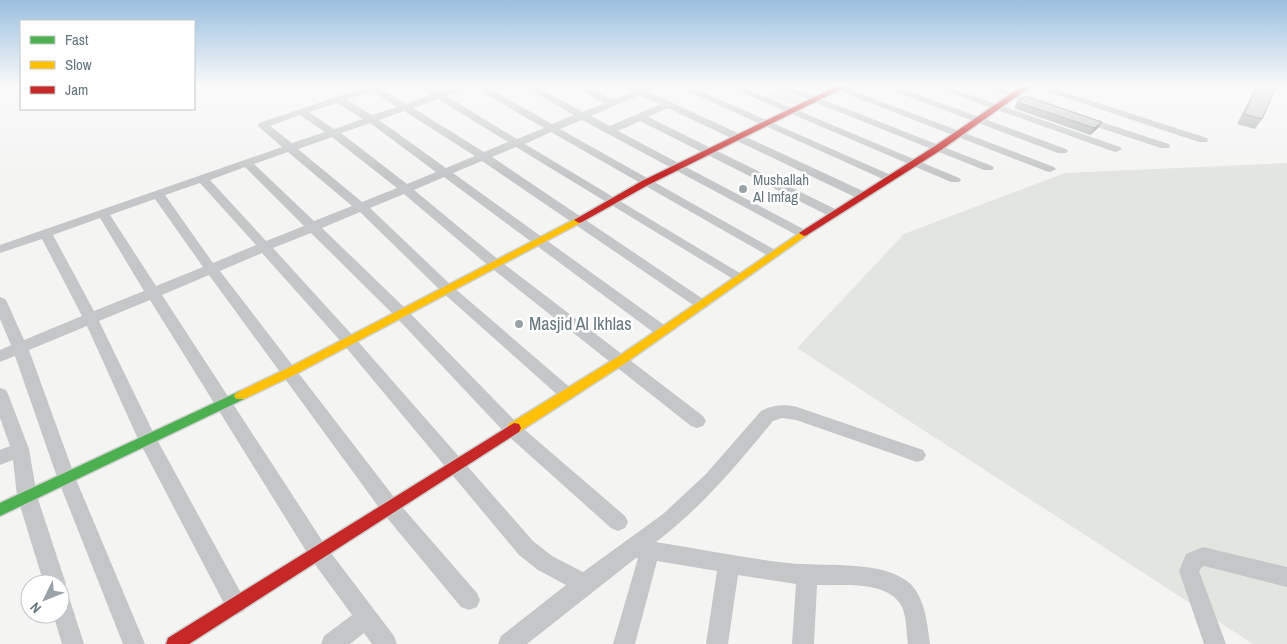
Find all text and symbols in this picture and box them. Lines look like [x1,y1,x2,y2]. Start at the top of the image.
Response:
legend [20,20,195,110]
text: Fast [65,29,89,50]
text: Slow [65,54,92,75]
text: Jam [65,79,88,100]
place label: Mushallah Al Imfag [752,169,809,207]
marker: Mushallah Al Imfag [737,183,749,195]
place label: Masjid Al Ikhlas [529,311,632,336]
marker: Masjid Al Ikhlas [513,318,525,330]
north arrow [20,574,70,624]
text: N [26,599,45,617]

